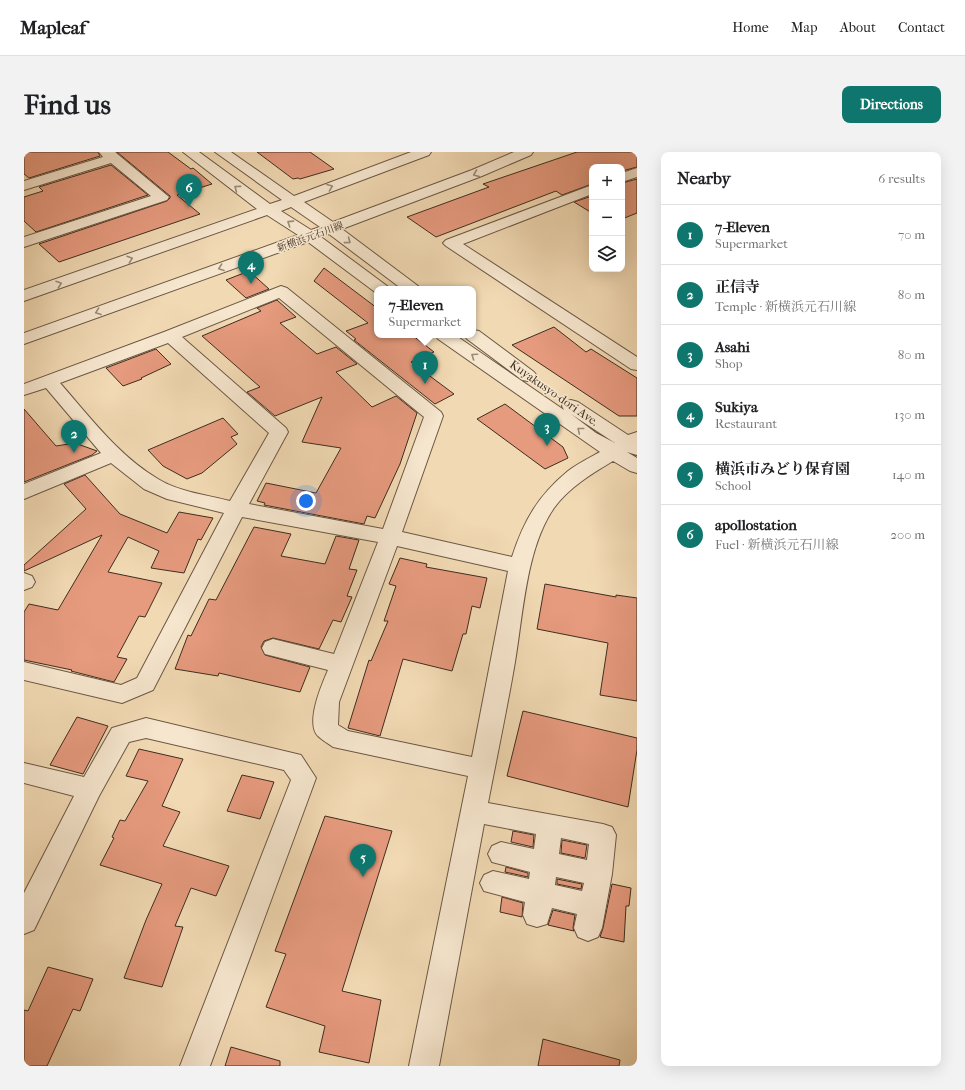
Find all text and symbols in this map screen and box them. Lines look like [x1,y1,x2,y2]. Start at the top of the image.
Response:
text: Mapleaf [20,17,86,39]
text: Home [732,19,769,36]
text: Map [791,19,818,36]
text: About [840,19,876,36]
text: Contact [898,19,945,36]
button: Directions [842,86,941,123]
text: Find us [24,88,111,121]
map controls [589,164,625,272]
button: + [589,164,625,200]
text: Nearby [677,168,731,188]
one-way arrow [472,169,479,177]
text: 6 results [878,171,925,186]
pin: 6 [176,174,202,207]
one-way arrow [327,184,334,192]
one-way arrow [234,186,241,193]
button: − [589,200,625,236]
text: 7-Eleven [715,218,770,236]
street label: 新横浜元石川線 [275,219,345,255]
one-way arrow [287,220,294,228]
text: 1 [688,227,692,242]
text: 70 m [898,227,925,242]
one-way arrow [343,236,350,243]
button: layers [589,236,625,272]
text: Supermarket [715,236,788,251]
pin: 4 [238,251,264,284]
one-way arrow [127,255,134,263]
one-way arrow [217,263,224,272]
text: 正信寺 [715,278,760,296]
one-way arrow [55,280,62,289]
popup [374,286,476,338]
text: 2 [687,287,693,302]
text: 80 m [898,287,925,302]
text: 7-Eleven [389,296,444,314]
text: Temple · 新横浜元石川線 [715,299,856,314]
one-way arrow [95,307,102,316]
text: Supermarket [389,314,461,329]
text: Asahi [715,338,750,356]
text: 3 [687,347,693,362]
text: 80 m [898,347,925,362]
pin: 1 [412,351,438,384]
one-way arrow [471,354,478,361]
text: Shop [715,356,743,371]
street label: Kuyakusyo-dori Ave. [507,357,601,429]
text: Sukiya [715,398,758,416]
text: 4 [686,407,694,422]
text: 130 m [894,407,925,422]
pin: 3 [534,413,560,446]
text: Restaurant [715,416,777,431]
pin: 2 [61,420,87,453]
one-way arrow [578,428,585,435]
text: 横浜市みどり保育園 [715,460,850,478]
text: 5 [687,467,693,482]
text: 140 m [892,467,925,482]
text: School [715,478,751,493]
your location [296,491,316,511]
text: apollostation [715,516,797,534]
text: 6 [686,527,694,542]
text: 200 m [890,527,925,542]
text: Fuel · 新横浜元石川線 [715,537,838,552]
pin: 5 [350,844,376,877]

